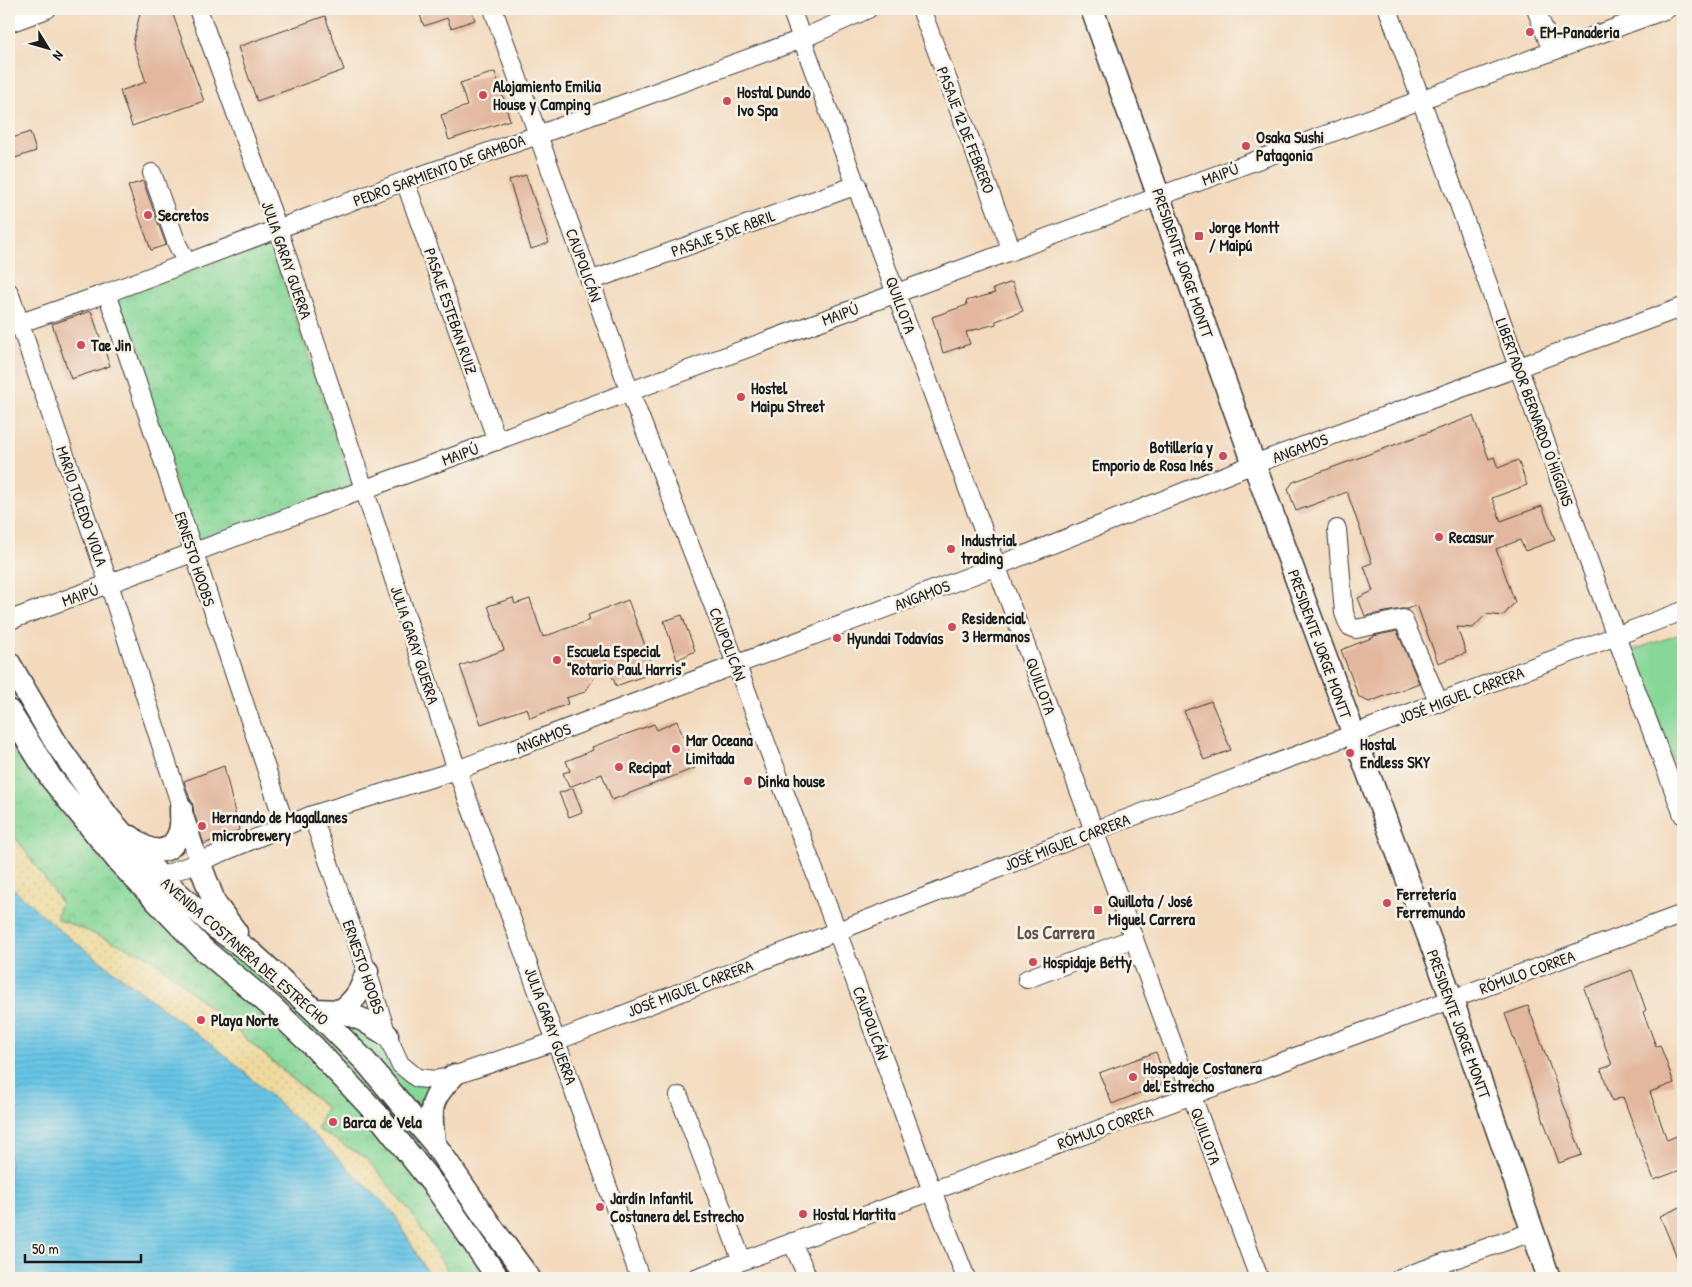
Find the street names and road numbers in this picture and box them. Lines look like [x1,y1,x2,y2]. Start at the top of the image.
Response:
street label: PASAJE 12 DE FEBRERO [932,63,1000,197]
street label: PEDRO SARMIENTO DE GAMBOA [350,129,528,211]
street label: MAIPÚ [1199,157,1242,191]
street label: PRESIDENTE JORGE MONTT [1147,185,1219,341]
street label: JULIA GARAY GUERRA [257,198,318,322]
street label: PASAJE 5 DE ABRIL [668,204,778,262]
street label: CAUPOLICÁN [561,225,607,305]
street label: PASAJE ESTEBAN RUIZ [419,245,483,377]
street label: QUILLOTA [881,273,922,337]
street label: MAIPÚ [819,297,862,331]
street label: LIBERTADOR BERNARDO O'HIGGINS [1491,315,1580,510]
street label: ANGAMOS [1269,428,1331,468]
street label: MAIPÚ [439,437,482,471]
street label: MARIO TOLEDO VIOLA [51,443,113,569]
street label: ERNESTO HOOBS [169,509,221,610]
street label: PRESIDENTE JORGE MONTT [1283,566,1357,722]
street label: ANGAMOS [891,574,953,616]
street label: MAIPÚ [59,578,102,612]
street label: JULIA GARAY GUERRA [386,583,445,707]
street label: CAUPOLICÁN [704,604,752,684]
street label: QUILLOTA [1021,654,1062,718]
street label: JOSÉ MIGUEL CARRERA [1395,661,1527,729]
street label: ANGAMOS [512,717,574,759]
street label: JOSÉ MIGUEL CARRERA [1001,808,1133,876]
street label: AVENIDA COSTANERA DEL ESTRECHO [156,872,334,1030]
street label: ERNESTO HOOBS [338,917,391,1018]
street label: RÓMULO CORREA [1476,944,1578,999]
street label: PRESIDENTE JORGE MONTT [1422,946,1496,1102]
street label: JOSÉ MIGUEL CARRERA [624,954,756,1022]
street label: JULIA GARAY GUERRA [520,964,582,1088]
street label: CAUPOLICÁN [848,983,894,1063]
street label: RÓMULO CORREA [1054,1099,1156,1154]
street label: QUILLOTA [1186,1104,1227,1168]

